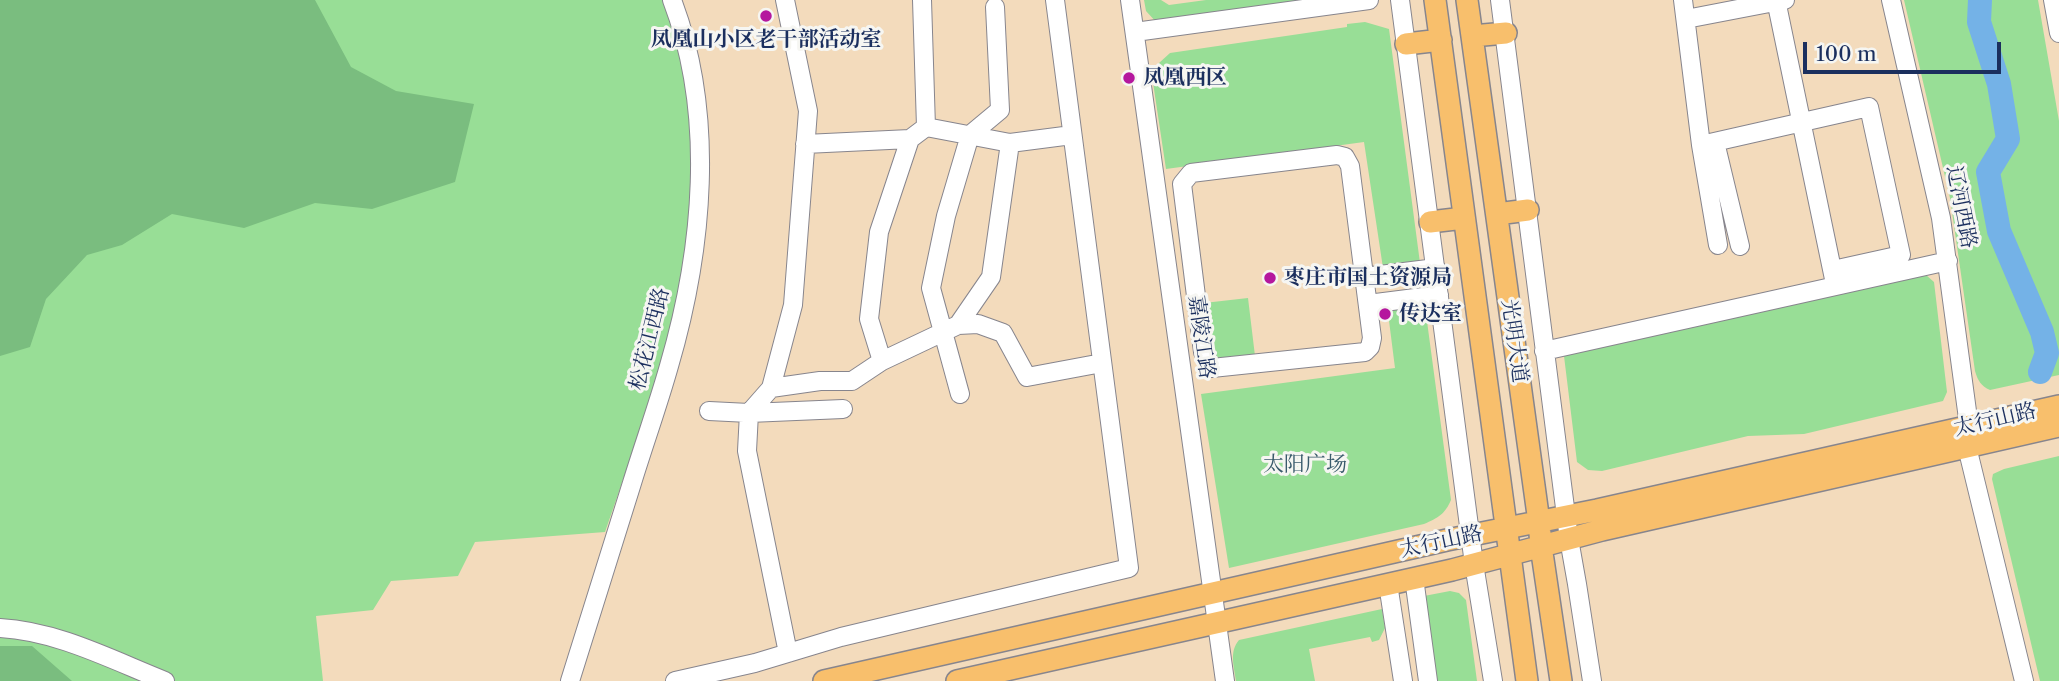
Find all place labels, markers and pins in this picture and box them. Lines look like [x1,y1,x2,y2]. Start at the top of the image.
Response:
marker: 凤凰山小区老干部活动室 [758,8,774,24]
place label: 凤凰山小区老干部活动室 [651,27,881,53]
place label: 凤凰西区 [1143,65,1227,91]
marker: 凤凰西区 [1121,70,1137,86]
place label: 枣庄市国土资源局 [1284,265,1452,291]
marker: 枣庄市国土资源局 [1262,270,1278,286]
place label: 传达室 [1399,301,1462,327]
marker: 传达室 [1377,306,1393,322]

